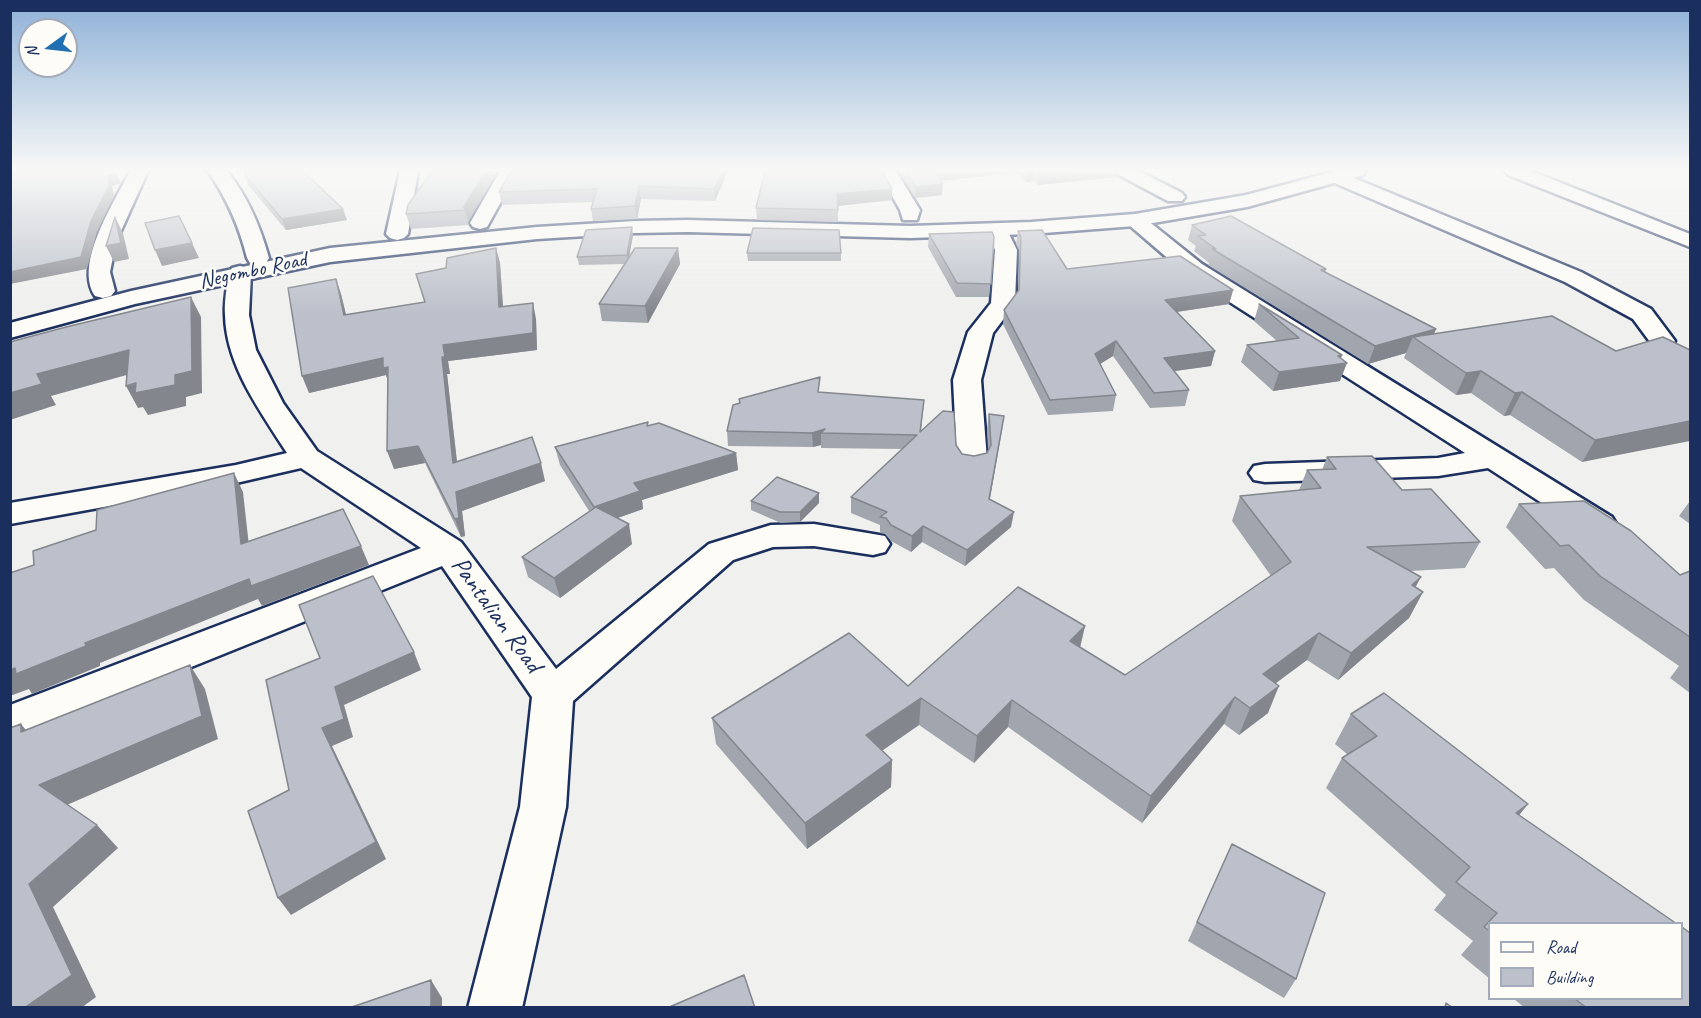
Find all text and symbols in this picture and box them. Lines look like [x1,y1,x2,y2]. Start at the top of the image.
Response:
north arrow [18,18,78,78]
text: N [22,45,43,60]
street label: Negombo Road [197,247,309,295]
street label: Pantalian Road [444,551,548,679]
legend [1488,922,1683,1000]
text: Road [1546,936,1576,958]
text: Building [1546,966,1593,988]

